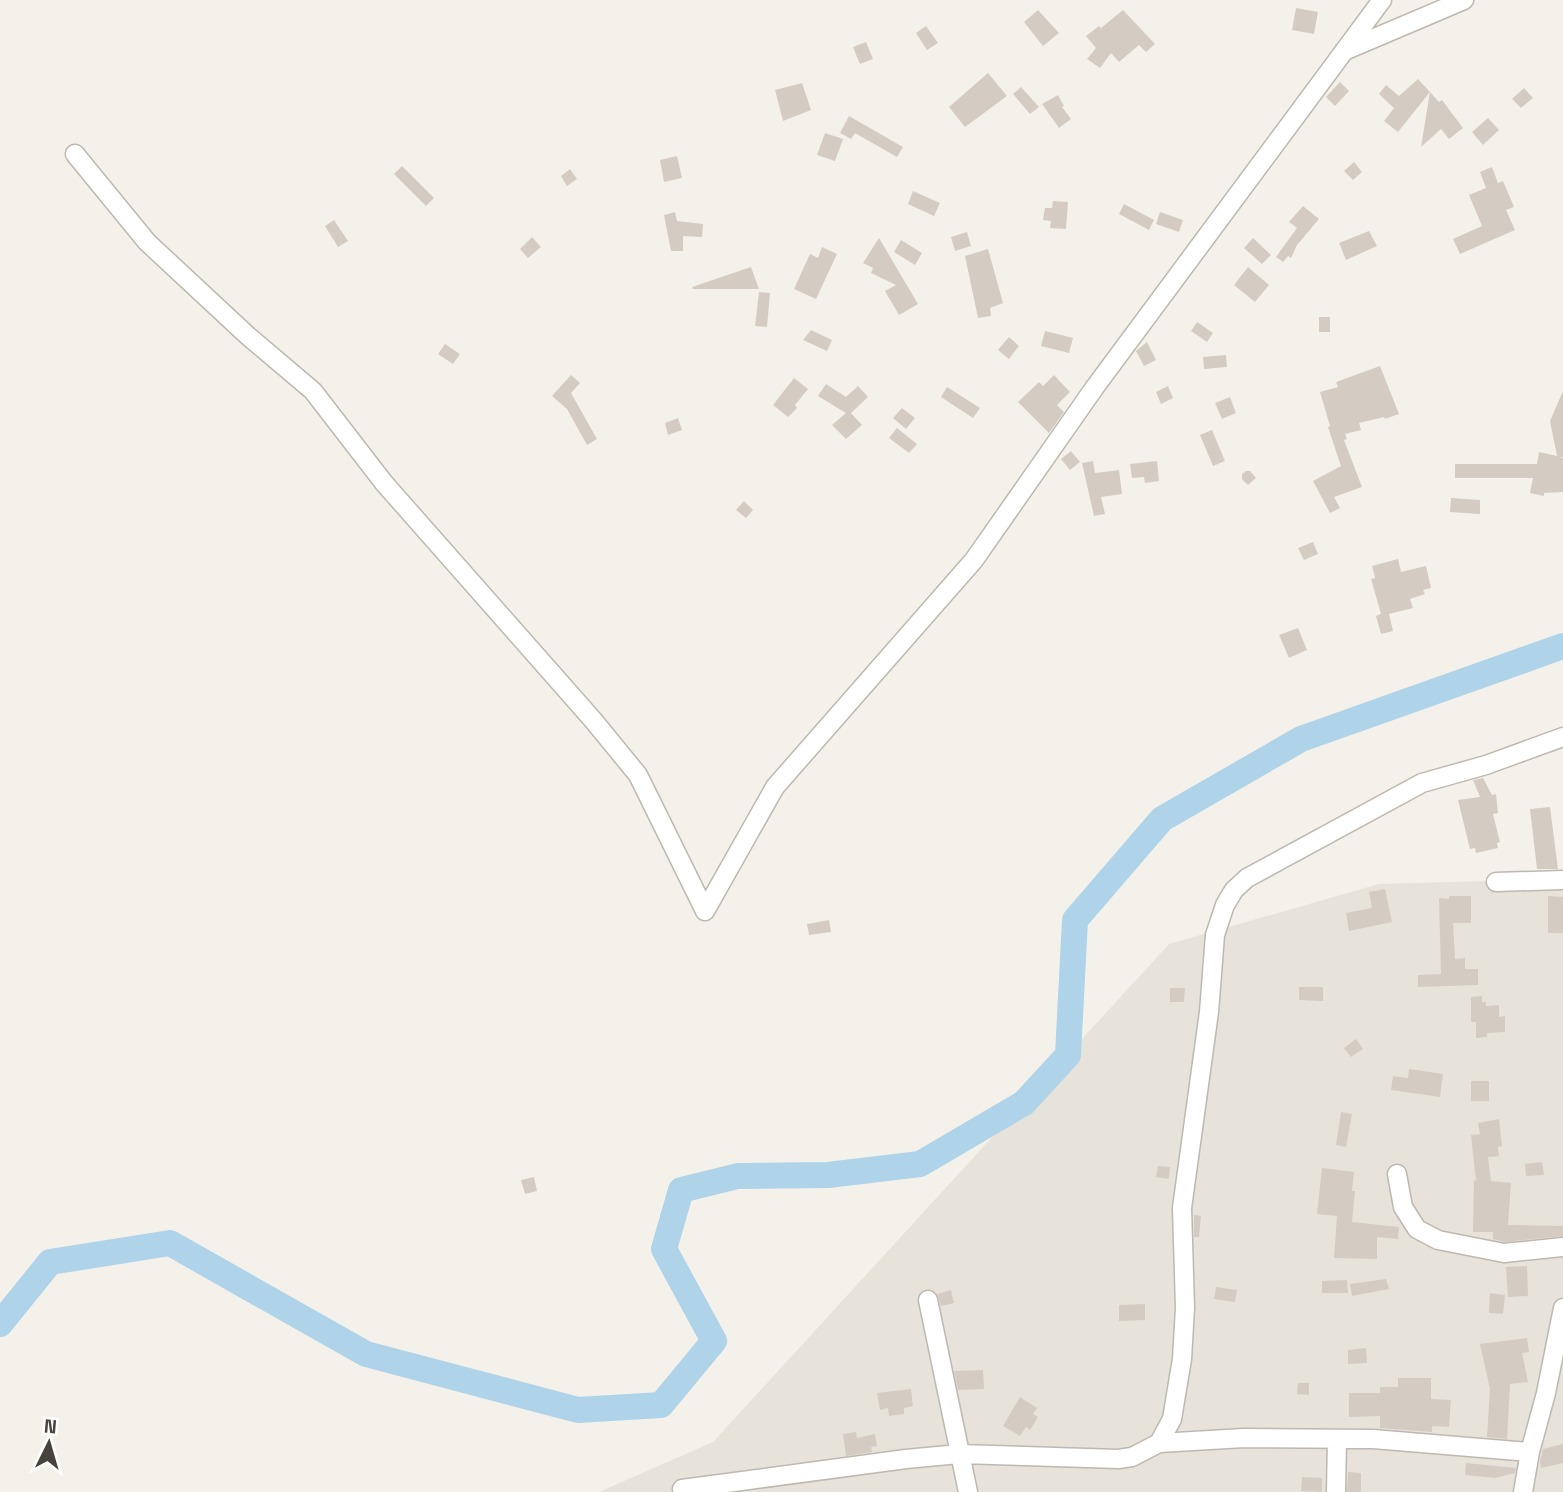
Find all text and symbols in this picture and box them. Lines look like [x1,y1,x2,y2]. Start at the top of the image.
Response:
north arrow [14,1408,84,1478]
text: N [43,1414,58,1440]

